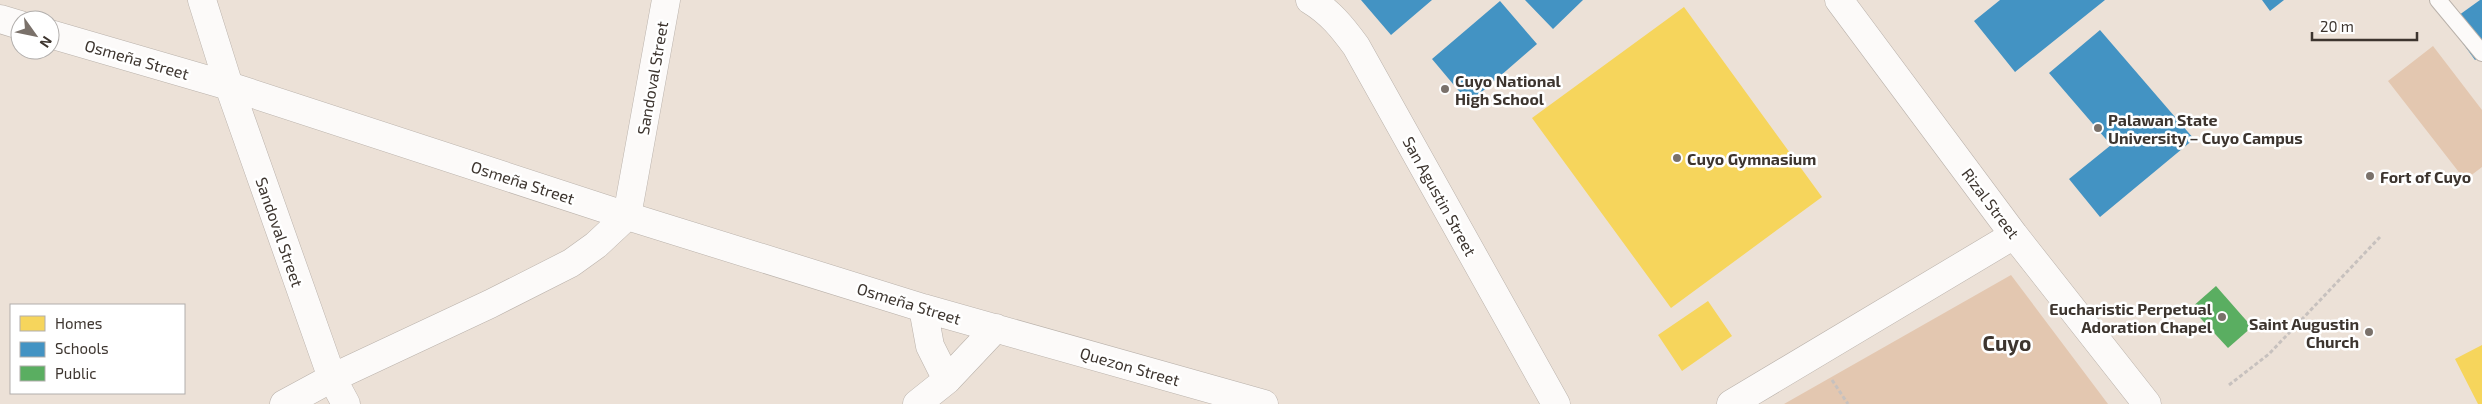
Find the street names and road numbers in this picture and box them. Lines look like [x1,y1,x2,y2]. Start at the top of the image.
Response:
street label: Sandoval Street [633,20,671,136]
street label: Osmeña Street [83,35,191,83]
street label: San Agustin Street [1399,133,1481,259]
street label: Osmeña Street [469,156,577,208]
street label: Rizal Street [1958,164,2024,242]
street label: Sandoval Street [252,175,308,289]
street label: Osmeña Street [855,278,963,328]
street label: Quezon Street [1078,343,1182,390]

